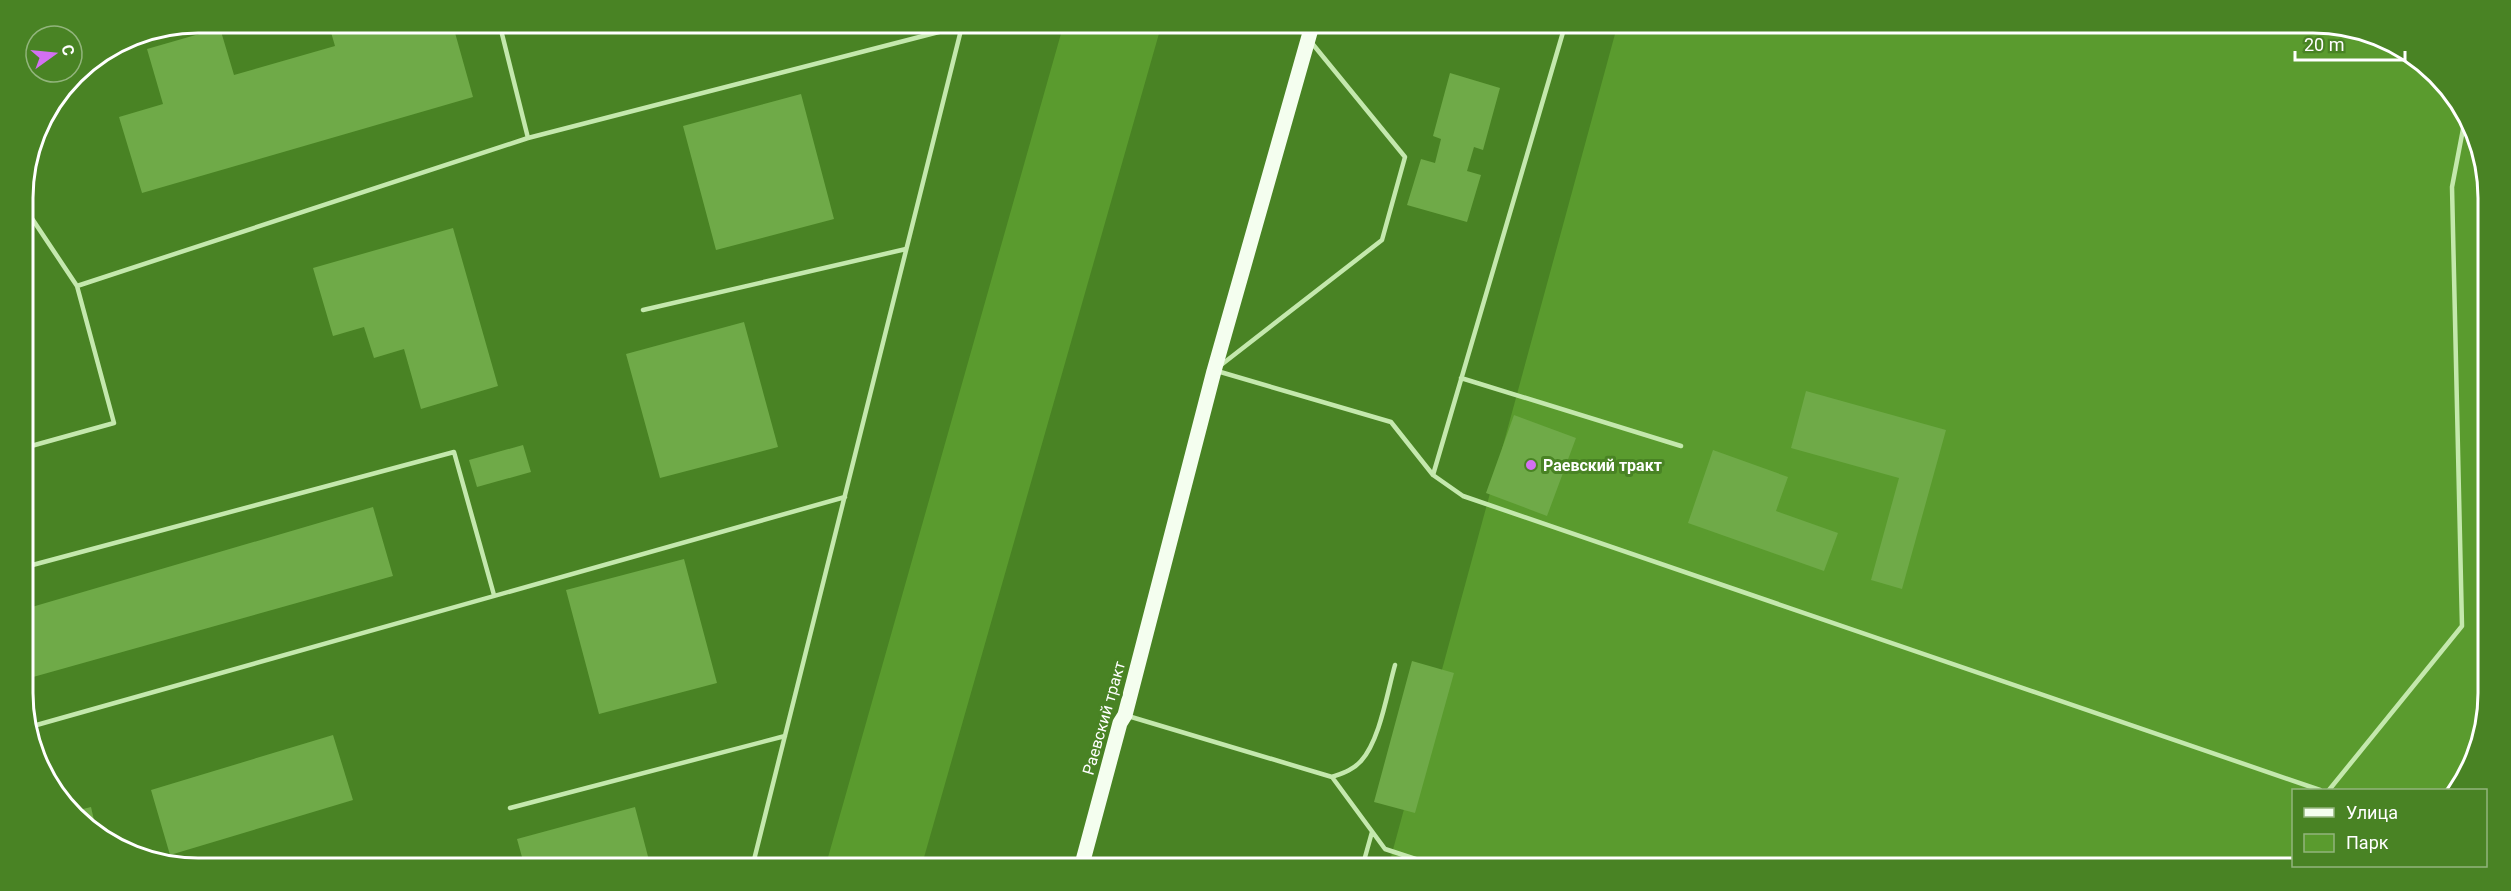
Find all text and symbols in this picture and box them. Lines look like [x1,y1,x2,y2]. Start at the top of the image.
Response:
north arrow [24,24,84,84]
scale bar [2295,24,2404,62]
text: 20 m [2304,34,2344,55]
text: С [57,43,79,58]
place label: Раевский тракт [1543,456,1662,475]
marker: Раевский тракт [1524,458,1538,472]
street label: Раевский тракт [1079,659,1129,777]
legend [2292,789,2487,867]
text: Улица [2346,802,2398,823]
text: Парк [2346,832,2389,853]

